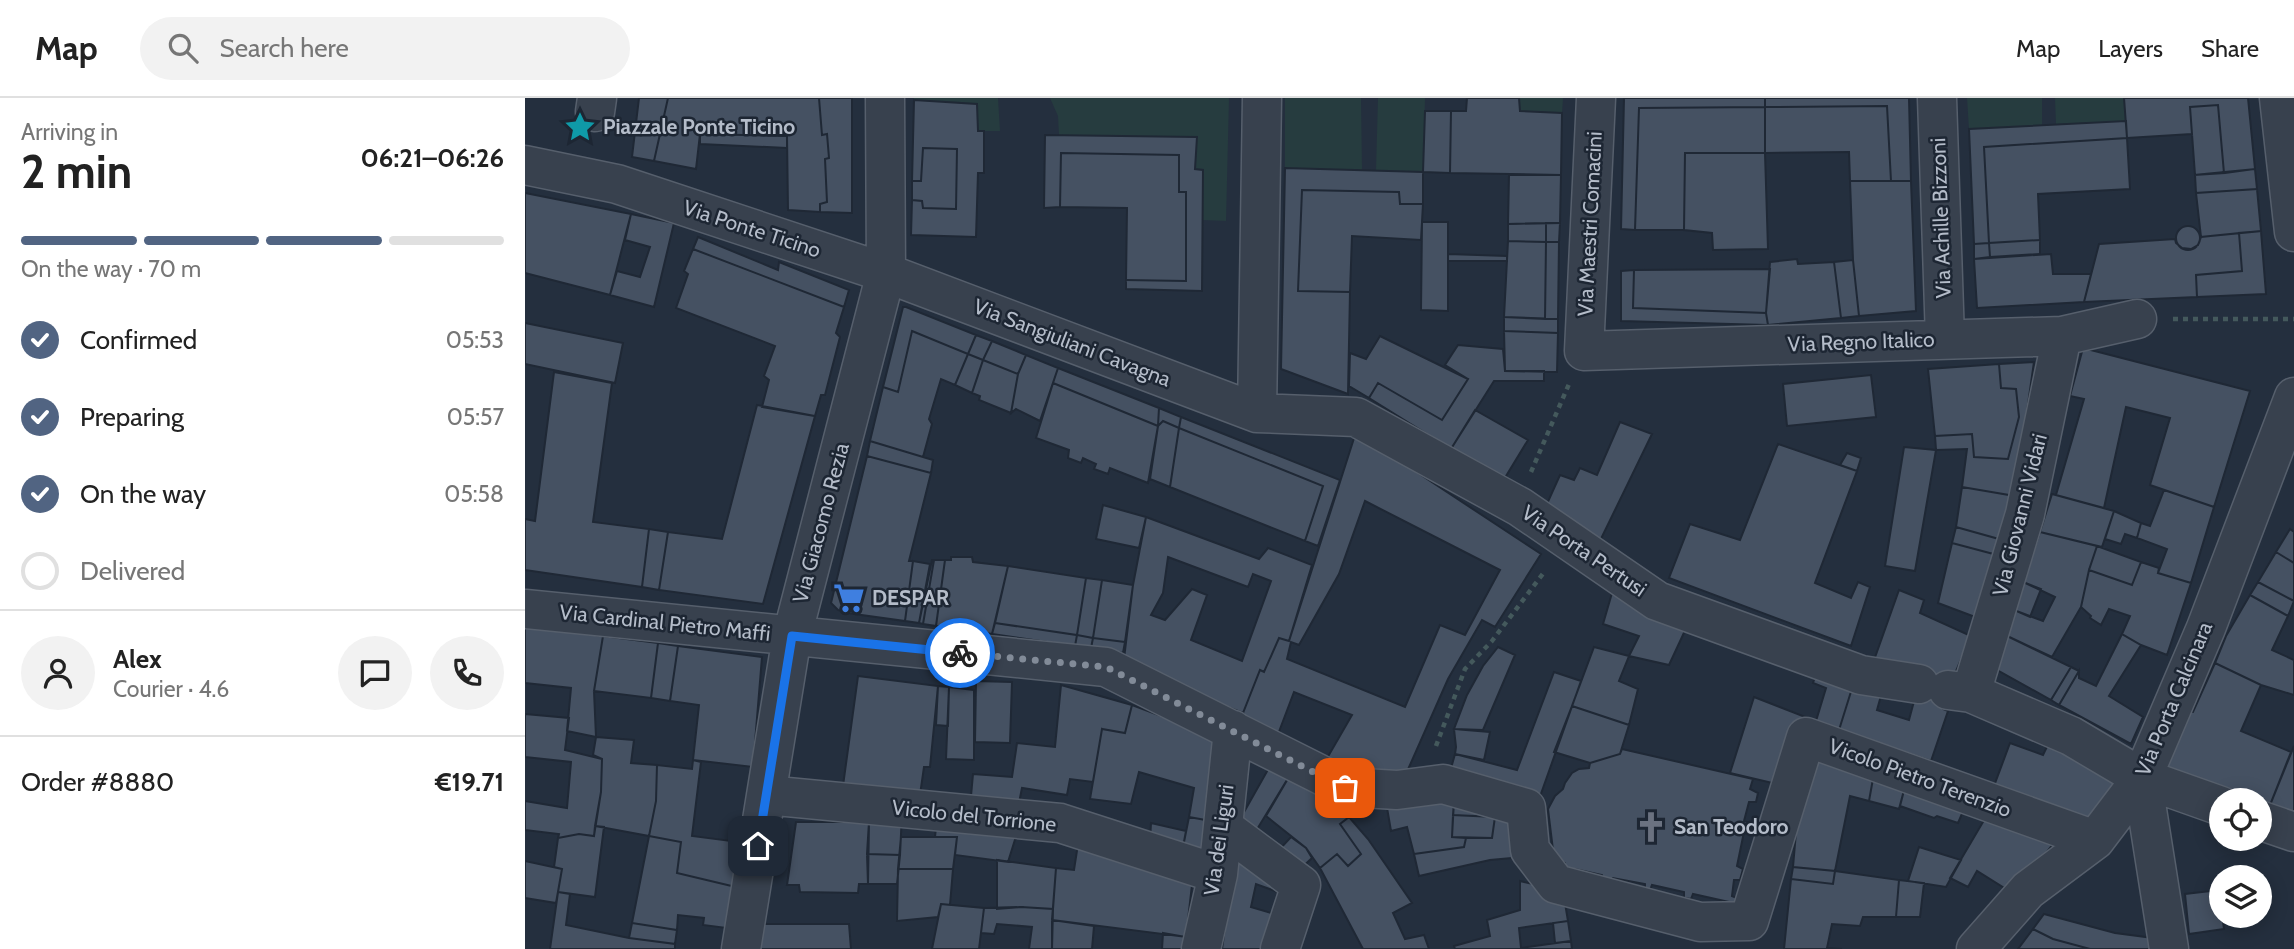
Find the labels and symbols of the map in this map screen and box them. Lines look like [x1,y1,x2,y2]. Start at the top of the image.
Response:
place icon: Piazzale Ponte Ticino [563,110,597,144]
place label: Piazzale Ponte Ticino [603,114,795,139]
street label: Via Maestri Comacini [1572,131,1607,317]
street label: Via Achille Bizzoni [1925,137,1956,299]
street label: Via Ponte Ticino [680,195,824,263]
street label: Via Sangiuliani Cavagna [970,293,1174,392]
street label: Via Regno Italico [1787,326,1935,357]
street label: Via Giovanni Vidari [1987,431,2052,599]
street label: Via Giacomo Rezia [787,440,854,606]
street label: Via Porta Pertusi [1517,500,1651,602]
supermarket icon: DESPAR [832,581,866,615]
place label: DESPAR [872,585,949,610]
street label: Via Cardinal Pietro Maffi [558,599,772,646]
courier [925,618,995,688]
street label: Via Porta Calcinara [2130,618,2217,780]
street label: Vicolo Pietro Terenzio [1826,733,2015,822]
pin [1315,758,1375,818]
street label: Via dei Liguri [1198,783,1239,897]
street label: Vicolo del Torrione [891,794,1058,837]
church icon: San Teodoro [1634,810,1668,844]
place label: San Teodoro [1674,814,1789,839]
pin [728,816,788,876]

